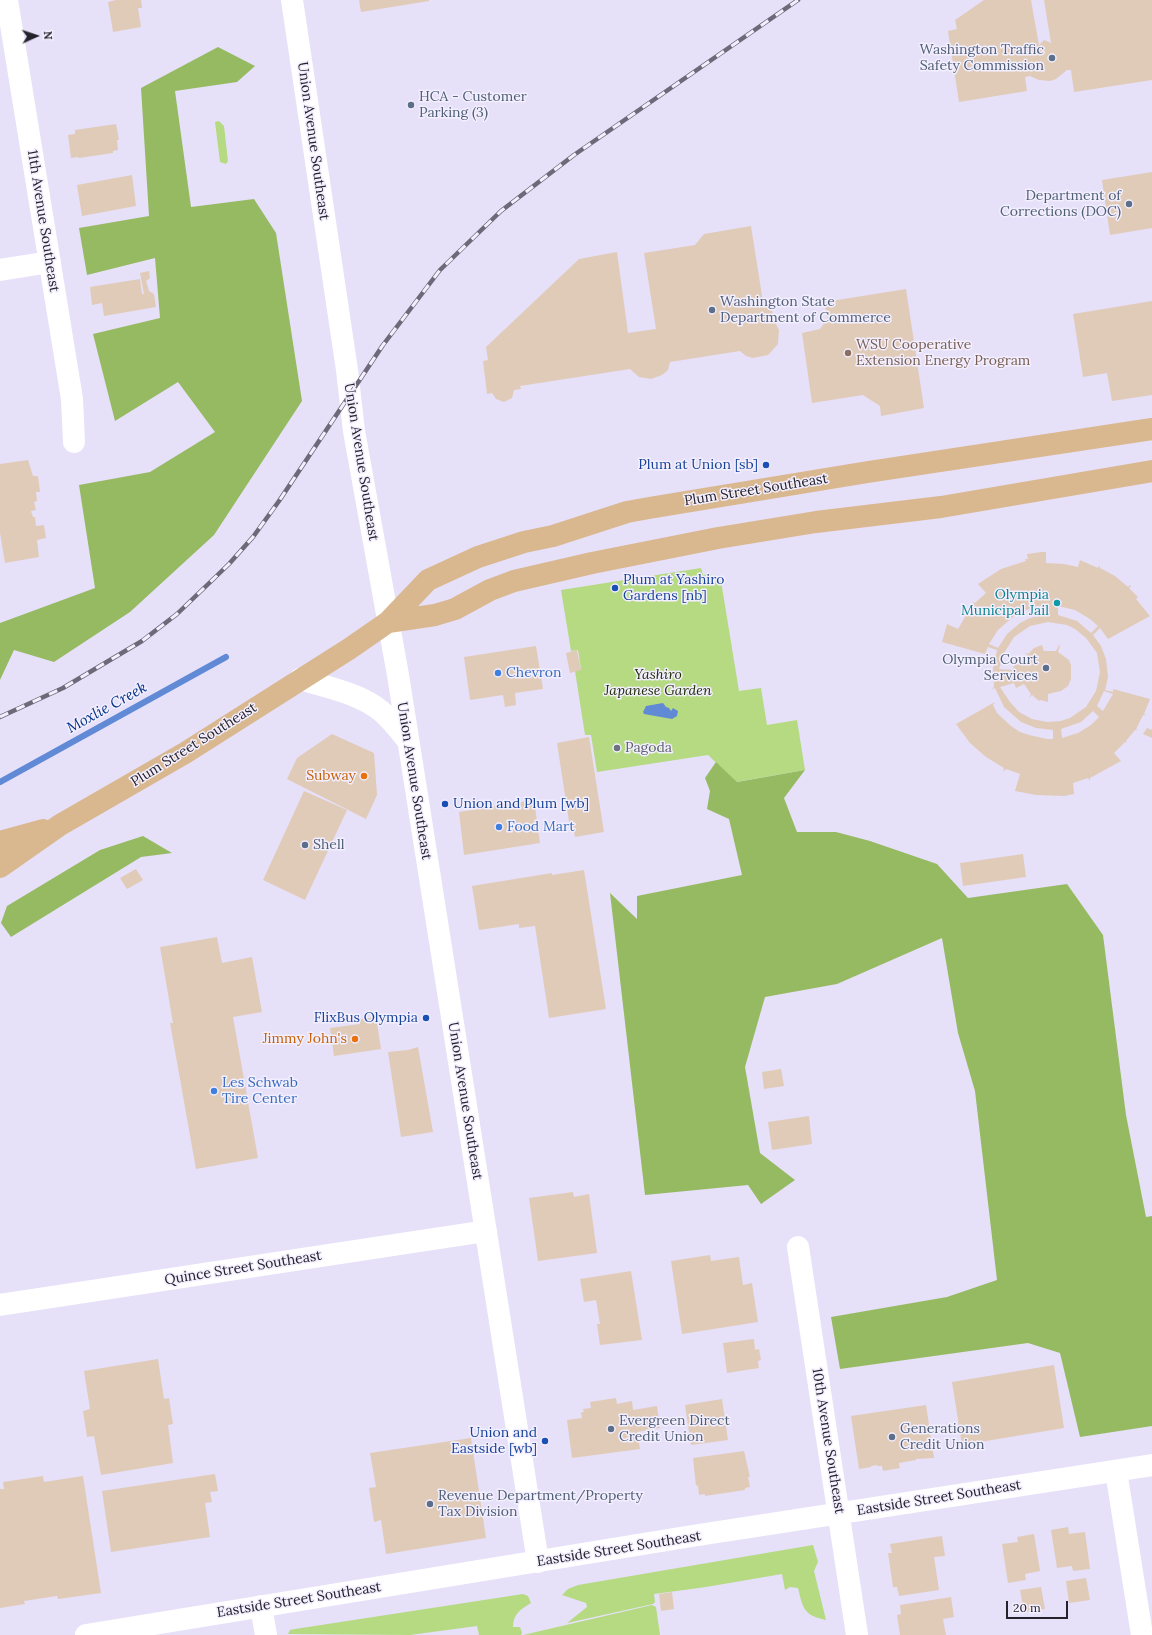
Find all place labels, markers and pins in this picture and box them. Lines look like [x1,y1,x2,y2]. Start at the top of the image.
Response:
place label: Washington Traffic Safety Commission [920,42,1044,74]
marker: Washington Traffic Safety Commission [1047,53,1057,63]
place label: HCA - Customer Parking (3) [419,89,527,122]
marker: HCA - Customer Parking (3) [406,100,416,110]
place label: Department of Corrections (DOC) [1000,188,1121,220]
marker: Department of Corrections (DOC) [1124,199,1134,209]
place label: Washington State Department of Commerce [720,294,891,326]
marker: Washington State Department of Commerce [707,305,717,315]
place label: WSU Cooperative Extension Energy Program [856,337,1030,370]
marker: WSU Cooperative Extension Energy Program [843,348,853,358]
place label: Plum at Union [sb] [638,457,758,473]
marker: Plum at Union [sb] [761,460,771,470]
place label: Plum at Yashiro Gardens [nb] [623,572,724,604]
marker: Plum at Yashiro Gardens [nb] [610,583,620,593]
place label: Olympia Municipal Jail [961,587,1049,620]
marker: Olympia Municipal Jail [1052,598,1062,608]
place label: Olympia Court Services [942,652,1038,684]
marker: Olympia Court Services [1041,663,1051,673]
place label: Chevron [506,665,561,681]
marker: Chevron [493,668,503,678]
place label: Pagoda [625,740,672,756]
marker: Pagoda [612,743,622,753]
place label: Subway [306,768,356,784]
marker: Subway [359,771,369,781]
place label: Union and Plum [wb] [453,796,589,812]
marker: Union and Plum [wb] [440,799,450,809]
place label: Food Mart [507,819,575,835]
marker: Food Mart [494,822,504,832]
place label: Shell [313,837,345,853]
marker: Shell [300,840,310,850]
place label: FlixBus Olympia [314,1010,418,1026]
marker: FlixBus Olympia [421,1013,431,1023]
place label: Jimmy John's [262,1031,347,1047]
marker: Jimmy John's [350,1034,360,1044]
place label: Les Schwab Tire Center [222,1075,298,1108]
marker: Les Schwab Tire Center [209,1086,219,1096]
place label: Evergreen Direct Credit Union [619,1413,730,1446]
place label: Generations Credit Union [900,1421,985,1454]
marker: Evergreen Direct Credit Union [606,1424,616,1434]
place label: Union and Eastside [wb] [451,1425,537,1458]
marker: Generations Credit Union [887,1432,897,1442]
marker: Union and Eastside [wb] [540,1436,550,1446]
place label: Revenue Department/Property Tax Division [438,1488,643,1520]
marker: Revenue Department/Property Tax Division [425,1499,435,1509]

